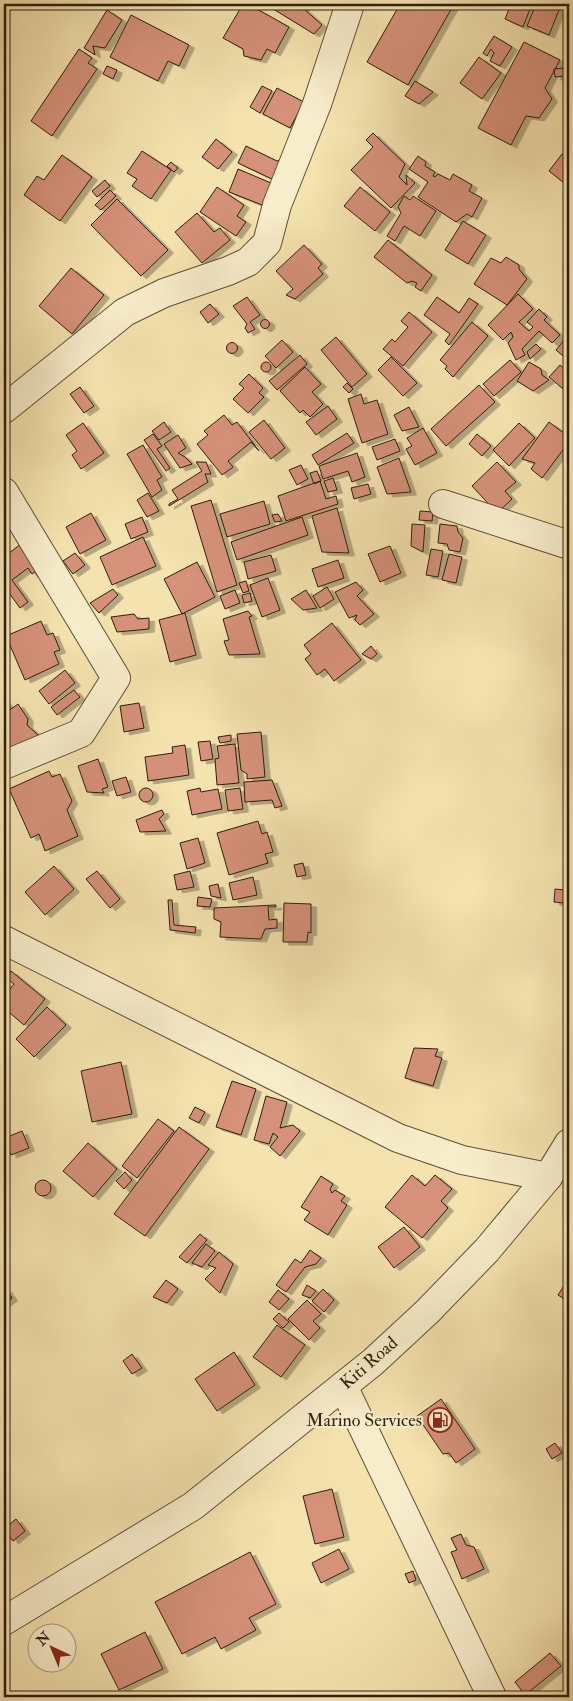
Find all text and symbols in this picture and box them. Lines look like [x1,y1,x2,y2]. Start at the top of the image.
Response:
street label: Kiti Road [335,1331,403,1394]
fuel station icon: Marino Services [427,1407,453,1433]
place label: Marino Services [306,1409,422,1432]
north arrow [28,1624,78,1674]
text: N [32,1628,54,1650]

